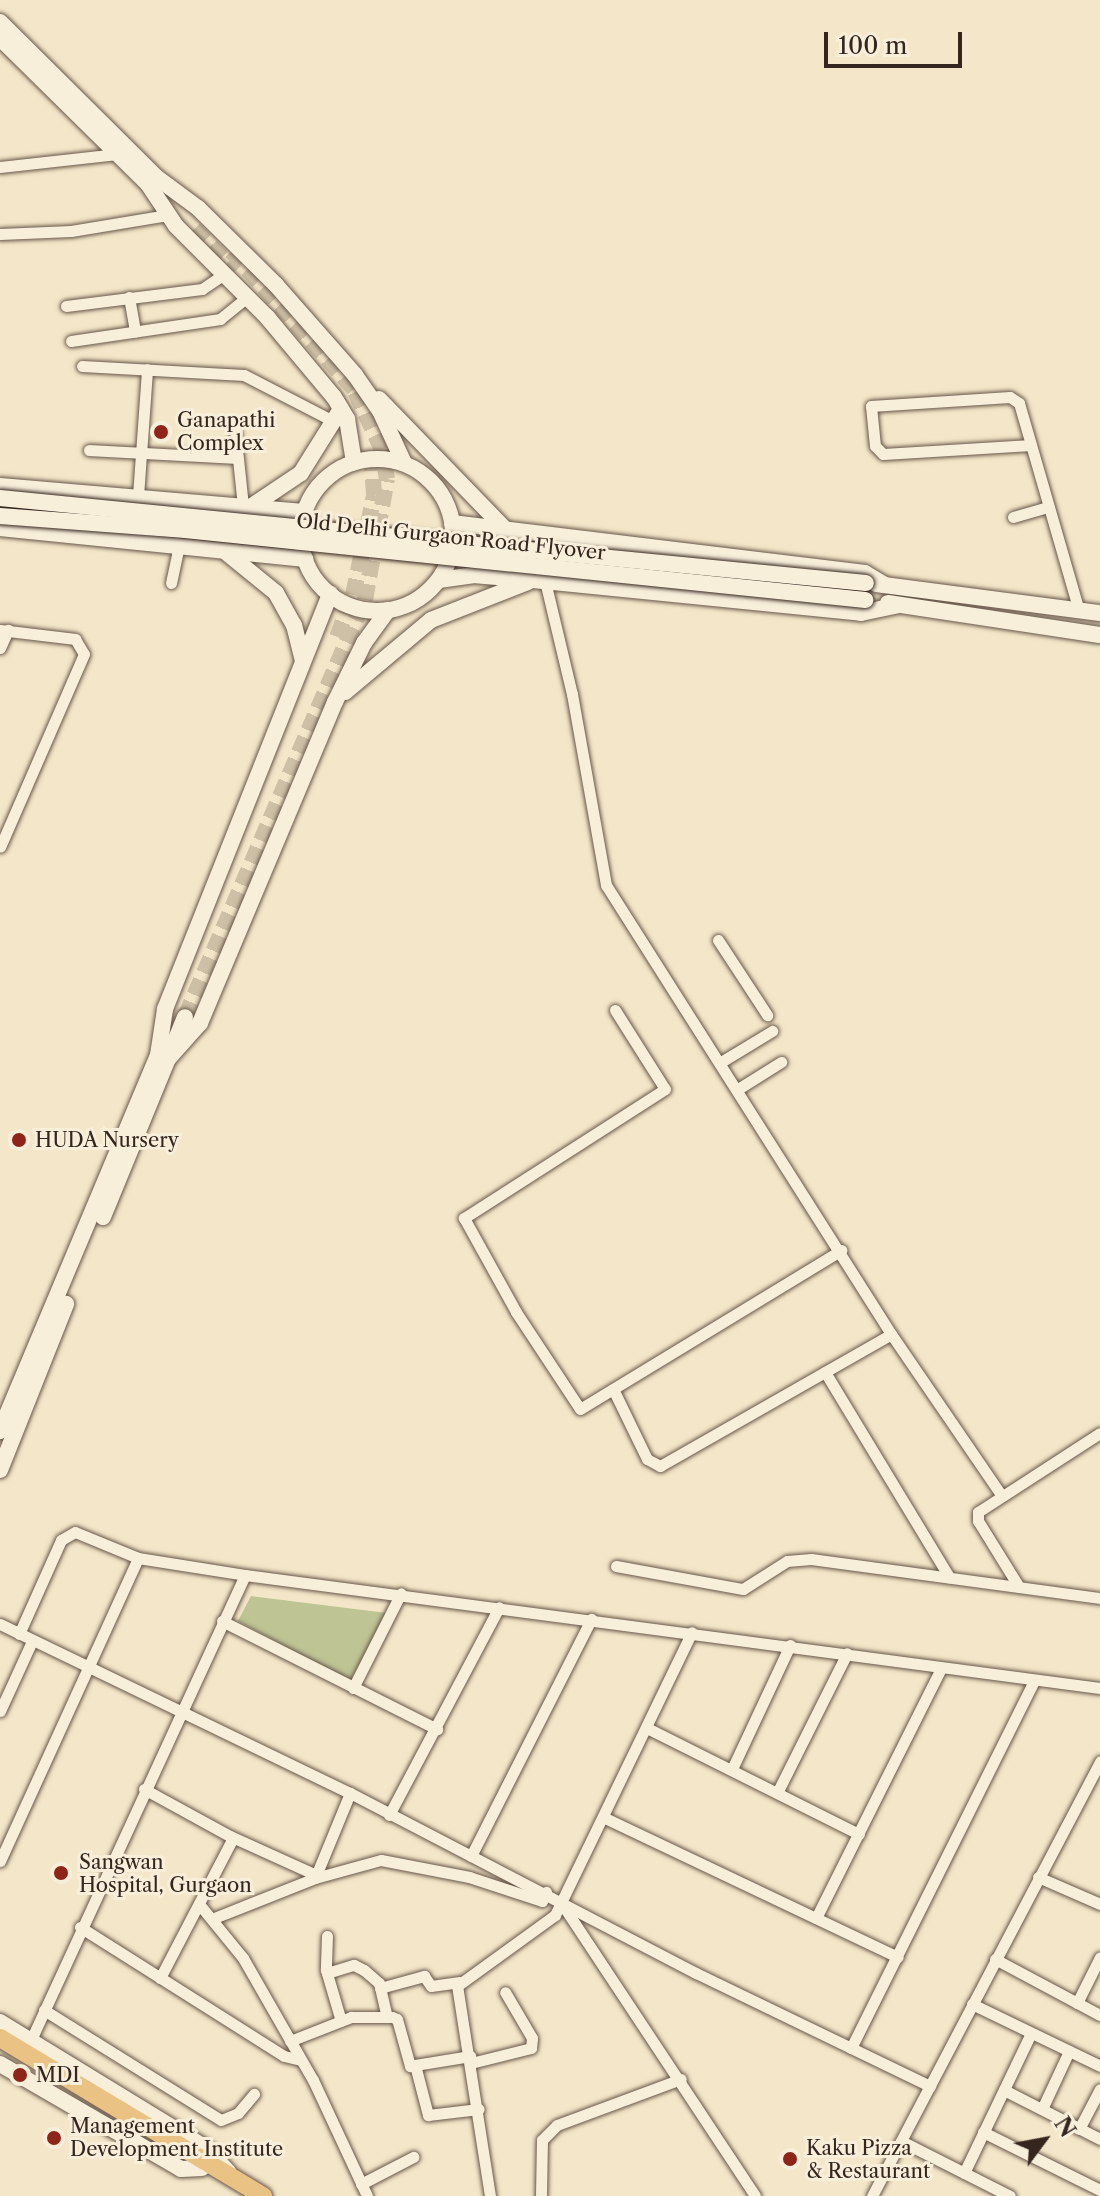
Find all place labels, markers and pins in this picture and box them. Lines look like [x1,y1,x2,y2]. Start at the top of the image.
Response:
place label: Ganapathi Complex [177,408,275,455]
marker: Ganapathi Complex [152,423,170,441]
place label: HUDA Nursery [35,1128,180,1152]
marker: HUDA Nursery [10,1131,28,1149]
place label: Sangwan Hospital, Gurgaon [79,1850,252,1897]
marker: Sangwan Hospital, Gurgaon [50,1862,72,1884]
place label: MDI [36,2063,80,2087]
marker: MDI [11,2066,29,2084]
place label: Management Development Institute [70,2114,283,2161]
marker: Management Development Institute [45,2129,63,2147]
place label: Kaku Pizza & Restaurant [806,2136,930,2183]
marker: Kaku Pizza & Restaurant [781,2150,799,2168]

